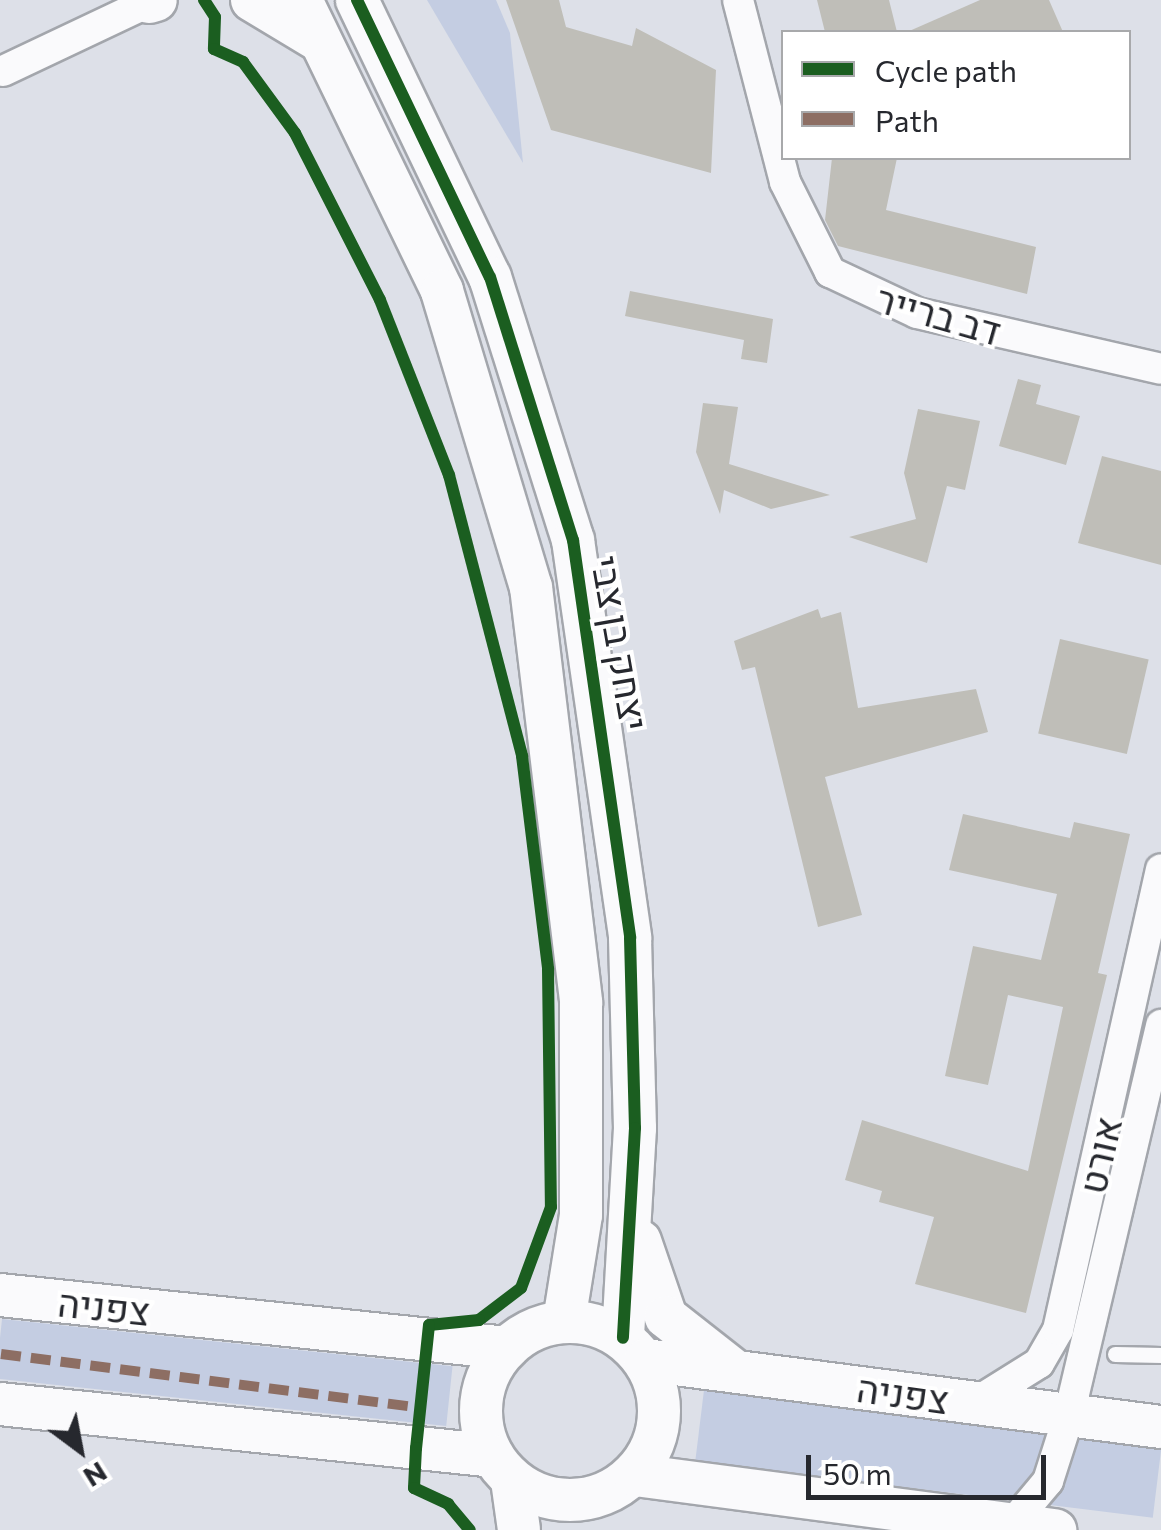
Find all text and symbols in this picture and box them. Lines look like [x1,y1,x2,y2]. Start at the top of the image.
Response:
legend [781,30,1131,160]
text: Cycle path [875,51,1017,88]
text: Path [875,101,939,138]
street label: דב ברייר [872,275,1006,353]
street label: יצחק בן צבי [583,552,659,734]
street label: אורט [1068,1112,1130,1198]
street label: צפניה [56,1279,152,1333]
street label: צפניה [854,1364,952,1422]
north arrow [30,1400,130,1500]
scale bar [811,1435,1051,1497]
text: 50 m [823,1454,892,1491]
text: N [78,1455,114,1495]

